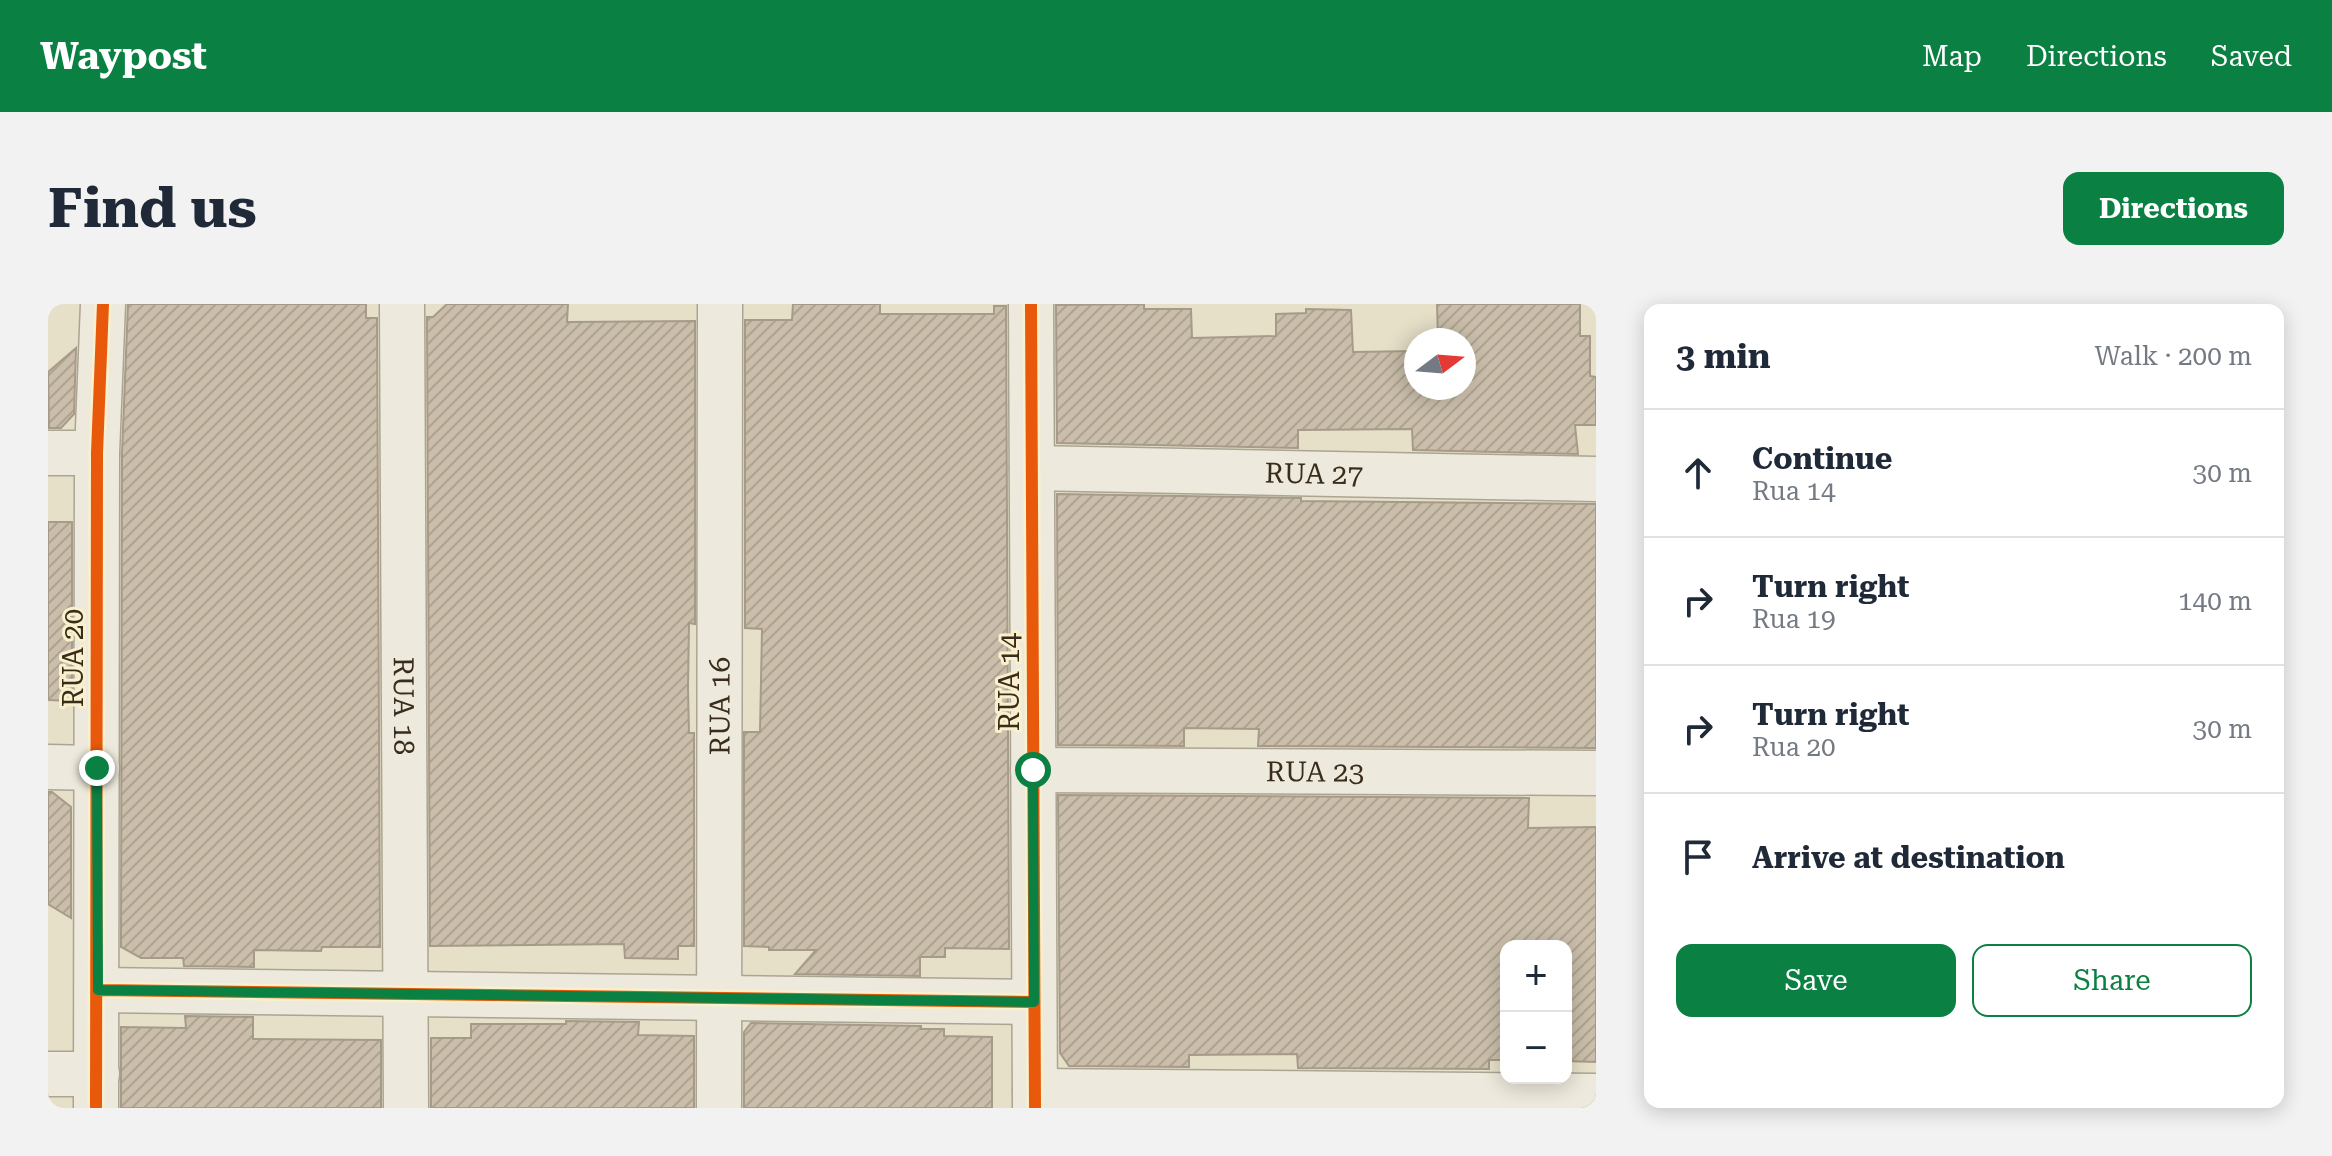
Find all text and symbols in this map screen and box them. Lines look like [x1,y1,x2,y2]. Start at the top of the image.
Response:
text: Waypost [40,34,207,78]
text: Map [1922,40,1982,73]
text: Directions [2026,40,2167,73]
text: Saved [2211,40,2292,73]
button: Directions [2063,172,2284,245]
text: Find us [48,175,257,241]
north arrow [1404,328,1476,400]
text: 3 min [1676,336,1771,376]
text: Walk · 200 m [2094,341,2252,371]
text: Continue [1752,441,1892,476]
icon: ahead [1676,451,1720,495]
street label: RUA 27 [1264,457,1363,491]
text: 30 m [2193,458,2252,488]
text: Rua 14 [1752,476,1836,506]
text: Turn right [1752,569,1909,604]
icon: right [1676,579,1720,623]
text: 140 m [2178,586,2252,616]
text: Rua 19 [1752,604,1836,634]
street label: RUA 20 [57,609,90,707]
street label: RUA 14 [993,632,1026,731]
street label: RUA 18 [387,657,420,755]
street label: RUA 16 [703,657,737,755]
text: Turn right [1752,697,1909,732]
icon: right [1676,707,1720,751]
text: 30 m [2193,714,2252,744]
text: Rua 20 [1752,732,1836,762]
route end [79,750,115,786]
route start [1015,752,1051,788]
street label: RUA 23 [1266,755,1364,789]
icon: arrive [1676,835,1720,879]
text: Arrive at destination [1752,840,2065,875]
map controls [1500,940,1572,1084]
button: + [1500,940,1572,1012]
button: Save [1676,944,1956,1017]
button: Share [1972,944,2252,1017]
button: − [1500,1012,1572,1084]

